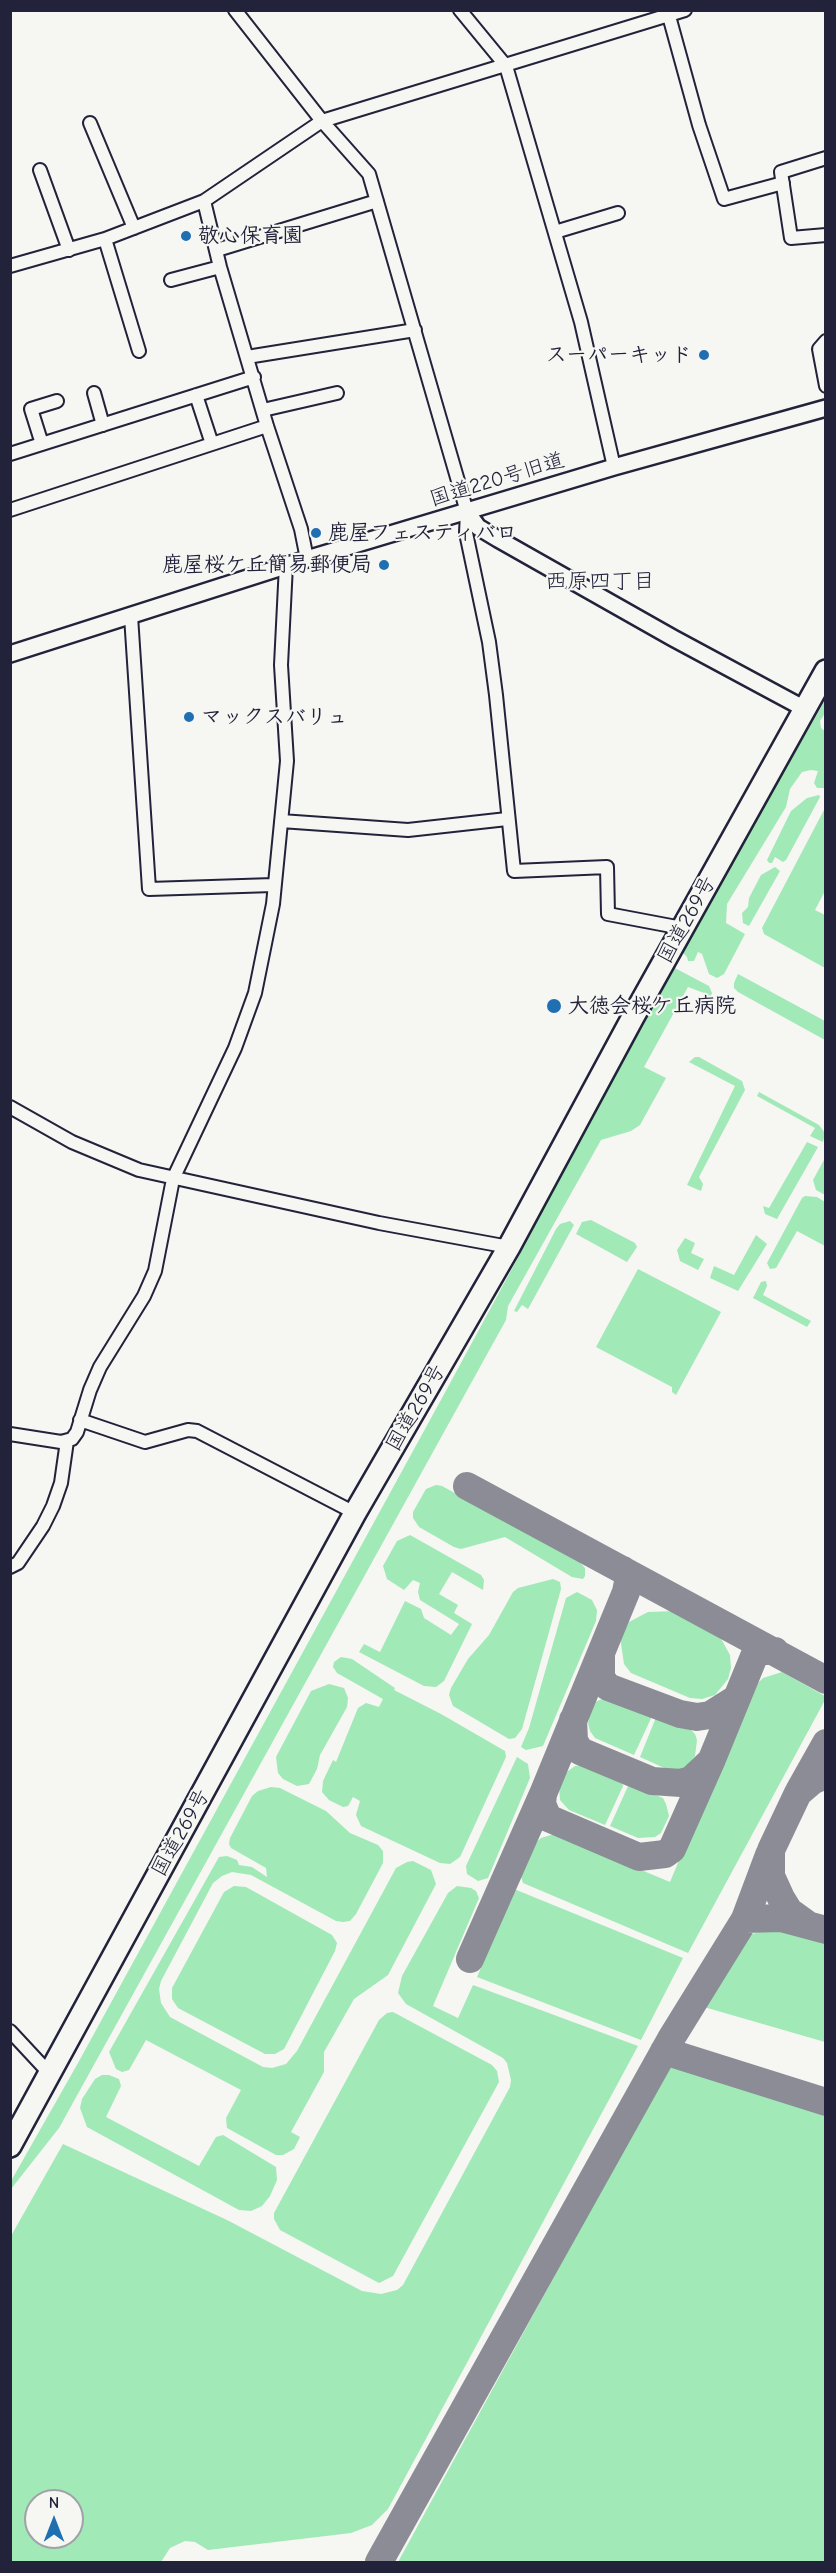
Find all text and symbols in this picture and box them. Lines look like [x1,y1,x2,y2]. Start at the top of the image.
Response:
place label: 敬心保育園 [198,223,303,249]
marker: 敬心保育園 [179,229,193,243]
place label: スーパーキッド [546,342,692,368]
marker: スーパーキッド [697,348,711,362]
street label: 国道220号旧道 [426,448,568,512]
place label: 鹿屋フェスティバロ [328,520,517,546]
marker: 鹿屋フェスティバロ [309,526,323,540]
place label: 鹿屋桜ケ丘簡易郵便局 [162,552,372,578]
marker: 鹿屋桜ケ丘簡易郵便局 [377,558,391,572]
district label: 西原四丁目 [545,569,655,595]
place label: マックスバリュ [201,704,348,730]
marker: マックスバリュ [182,710,196,724]
street label: 国道269号 [653,872,721,968]
place label: 大徳会桜ケ丘病院 [568,993,736,1019]
marker: 大徳会桜ケ丘病院 [545,997,563,1015]
street label: 国道269号 [381,1360,451,1456]
street label: 国道269号 [147,1785,215,1881]
north arrow [24,2489,84,2549]
text: N [49,2494,59,2512]

